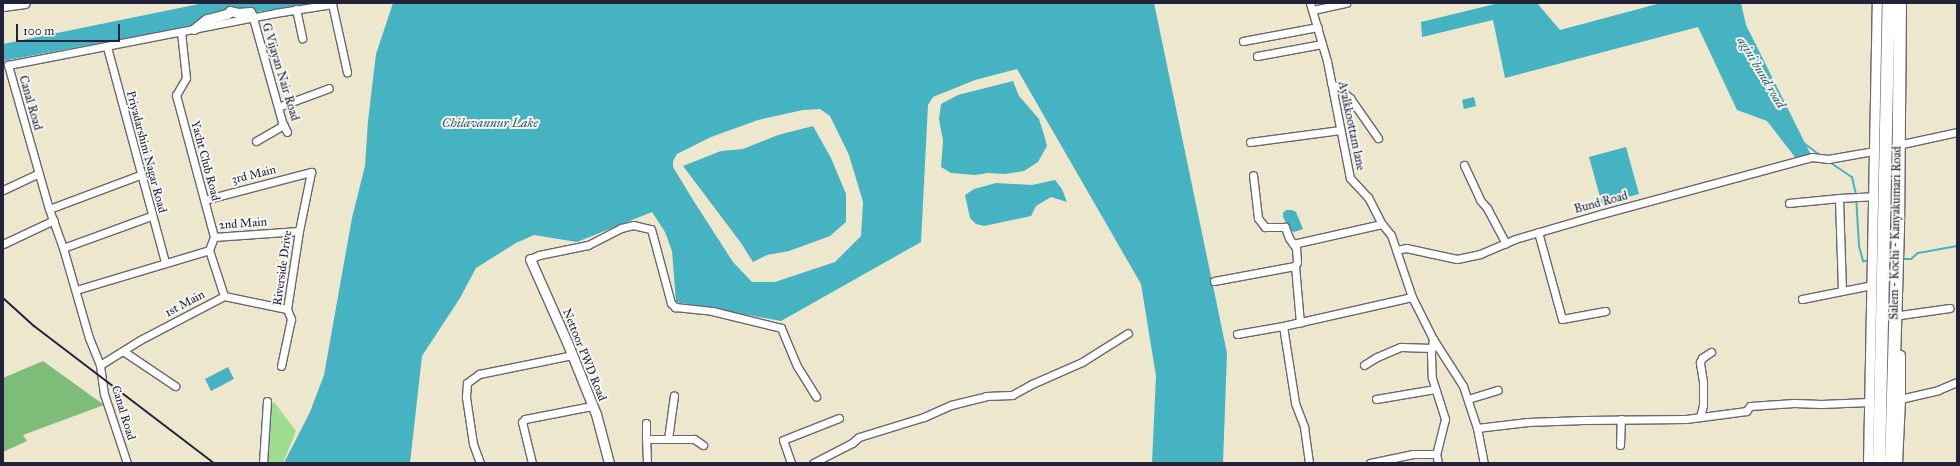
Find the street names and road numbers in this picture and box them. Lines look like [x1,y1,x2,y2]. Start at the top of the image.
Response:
street label: G Vijayan Nair Road [258,21,302,123]
street label: Canal Road [15,74,45,132]
street label: Ayalkkoottam lane [1335,80,1367,172]
street label: Priyadarshini Nagar Road [123,89,169,215]
street label: Yacht Club Road [187,119,223,203]
street label: Salem - Kochi - Kanyakumari Road [1887,146,1905,320]
street label: 3rd Main [230,163,278,187]
street label: Bund Road [1573,189,1629,217]
street label: 2nd Main [218,215,268,233]
street label: Riverside Drive [271,230,295,306]
street label: 1st Main [163,288,207,320]
street label: Nettoor PWD Road [559,307,609,403]
street label: Canal Road [108,384,138,442]

